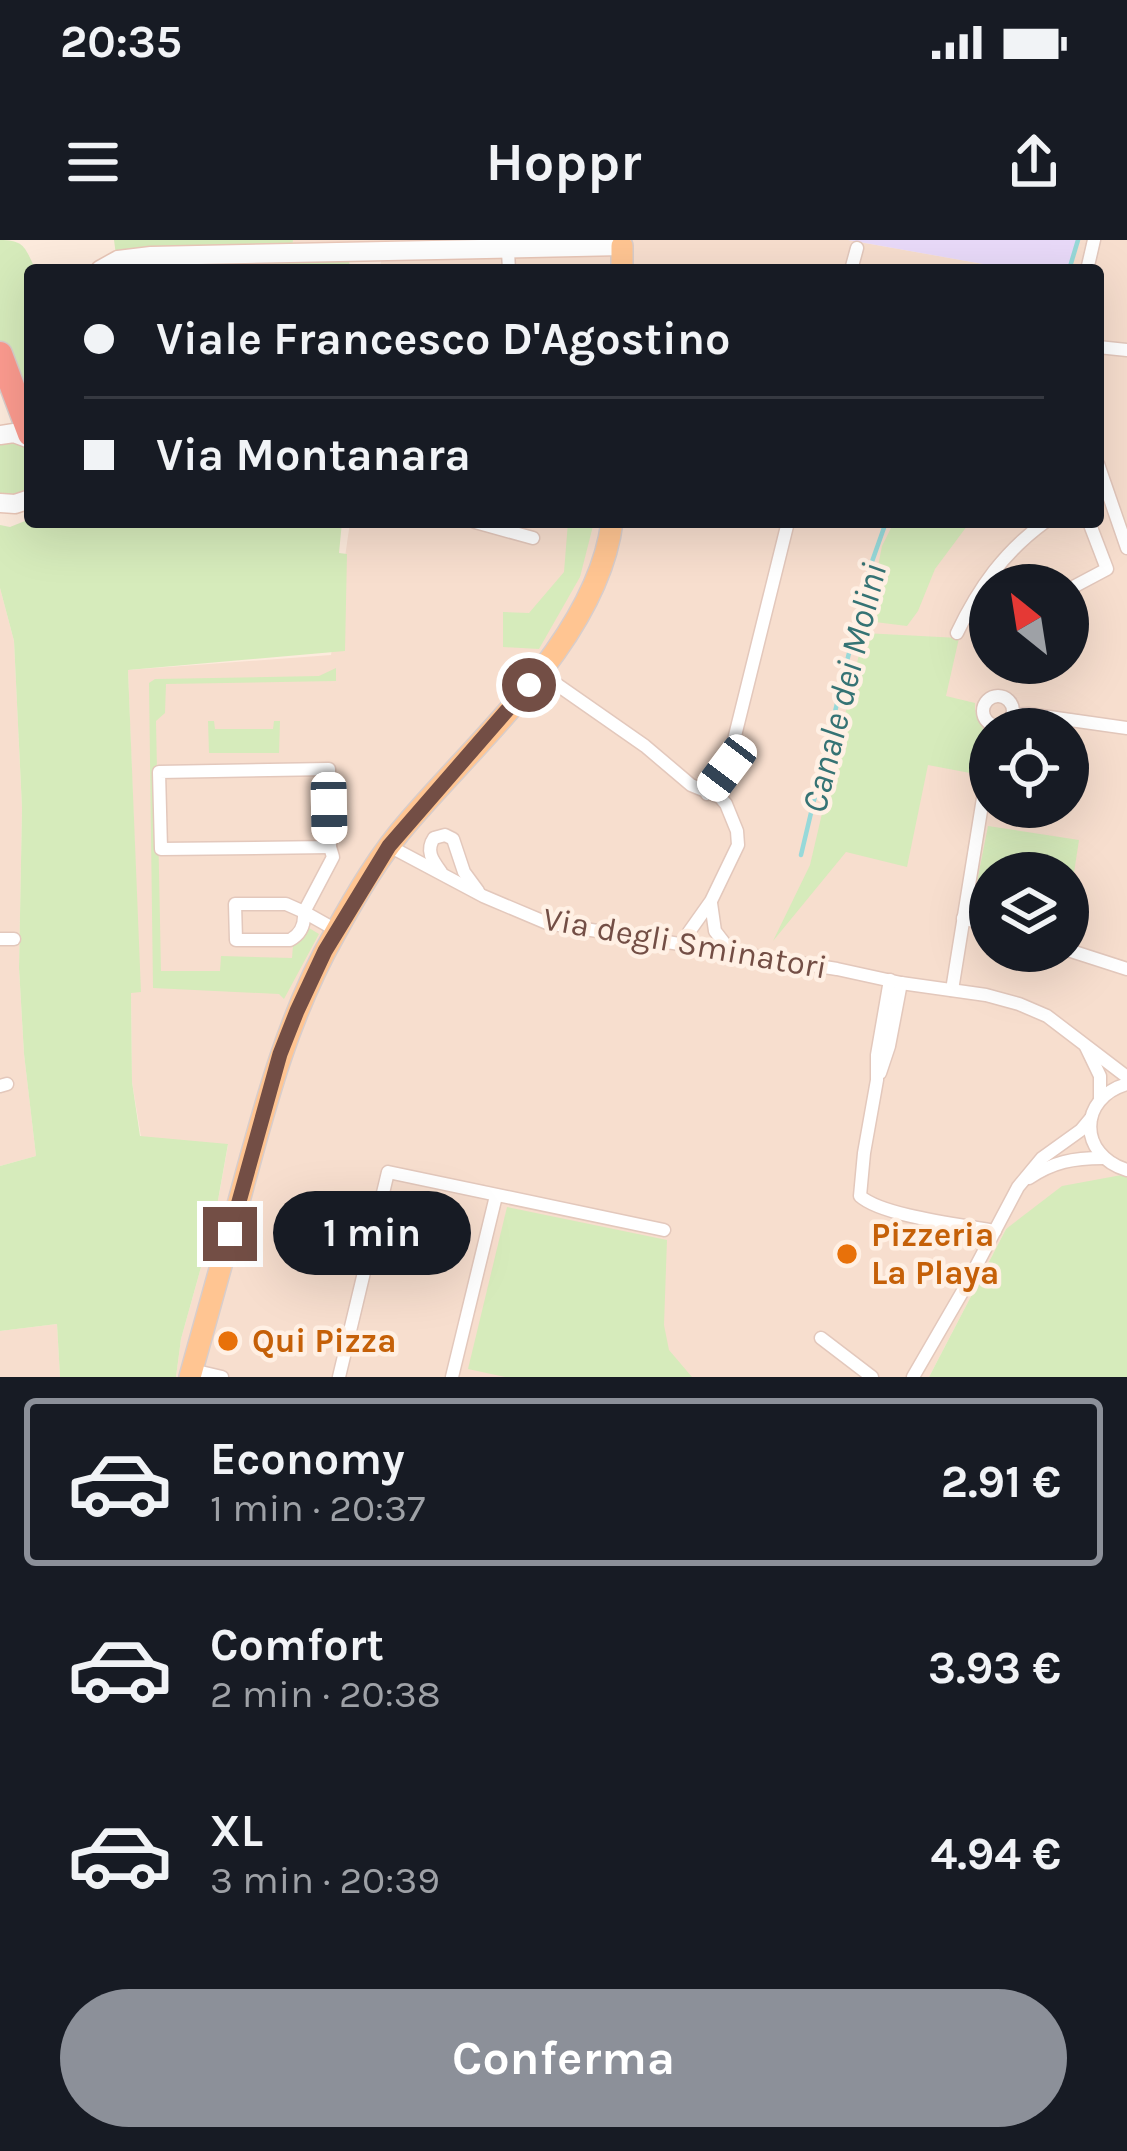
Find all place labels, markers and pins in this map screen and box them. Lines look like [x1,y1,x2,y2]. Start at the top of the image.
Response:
place label: Pizzeria La Playa [871,1216,999,1292]
marker: Pizzeria La Playa [834,1241,860,1267]
place label: Qui Pizza [252,1322,396,1360]
marker: Qui Pizza [215,1328,241,1354]

